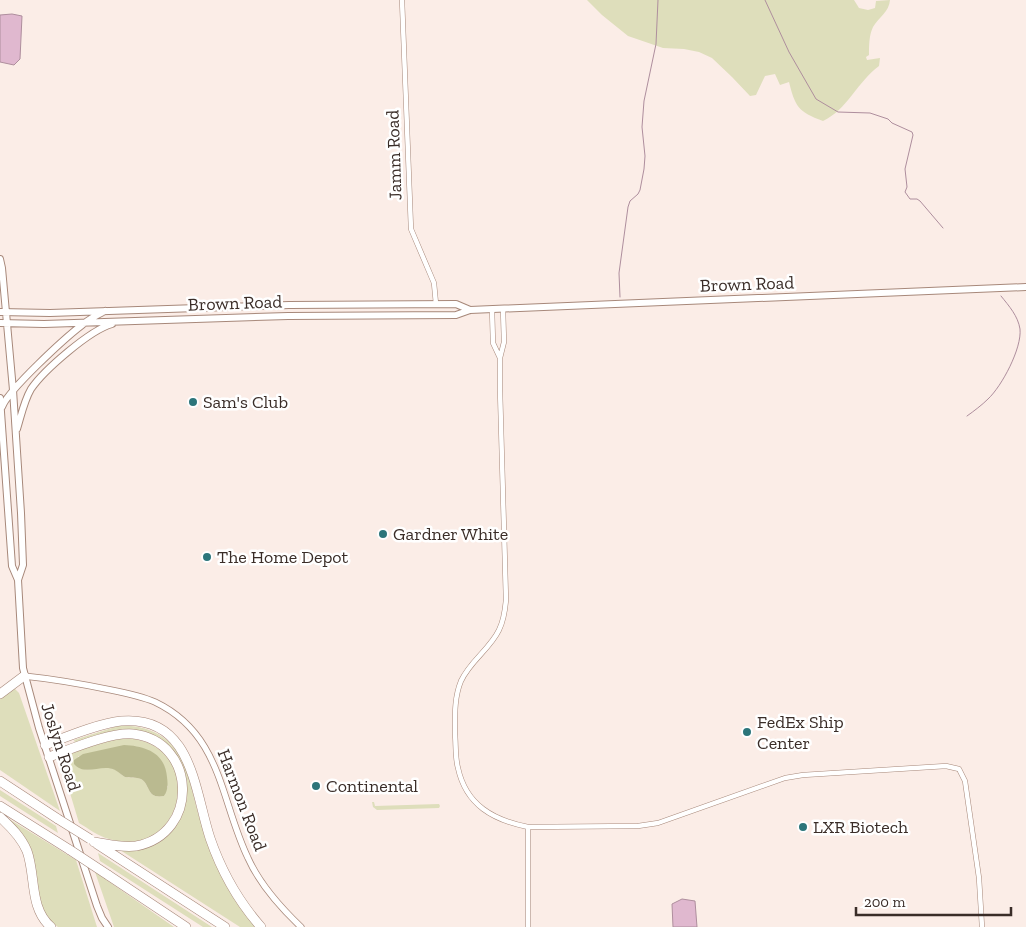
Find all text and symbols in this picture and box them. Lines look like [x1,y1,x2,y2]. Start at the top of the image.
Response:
street label: Jamm Road [381,109,407,200]
street label: Brown Road [699,271,795,297]
street label: Brown Road [187,290,283,316]
place label: Sam's Club [203,391,288,413]
marker: Sam's Club [187,396,199,408]
place label: Gardner White [393,523,508,545]
marker: Gardner White [377,528,389,540]
place label: The Home Depot [217,546,349,568]
marker: The Home Depot [201,551,213,563]
street label: Joslyn Road [36,700,86,794]
place label: FedEx Ship Center [757,711,844,754]
marker: FedEx Ship Center [741,726,753,738]
street label: Harmon Road [212,746,272,854]
place label: Continental [326,775,418,797]
marker: Continental [310,780,322,792]
place label: LXR Biotech [813,816,908,838]
marker: LXR Biotech [797,821,809,833]
scale bar [856,884,1011,916]
text: 200 m [864,893,905,911]

